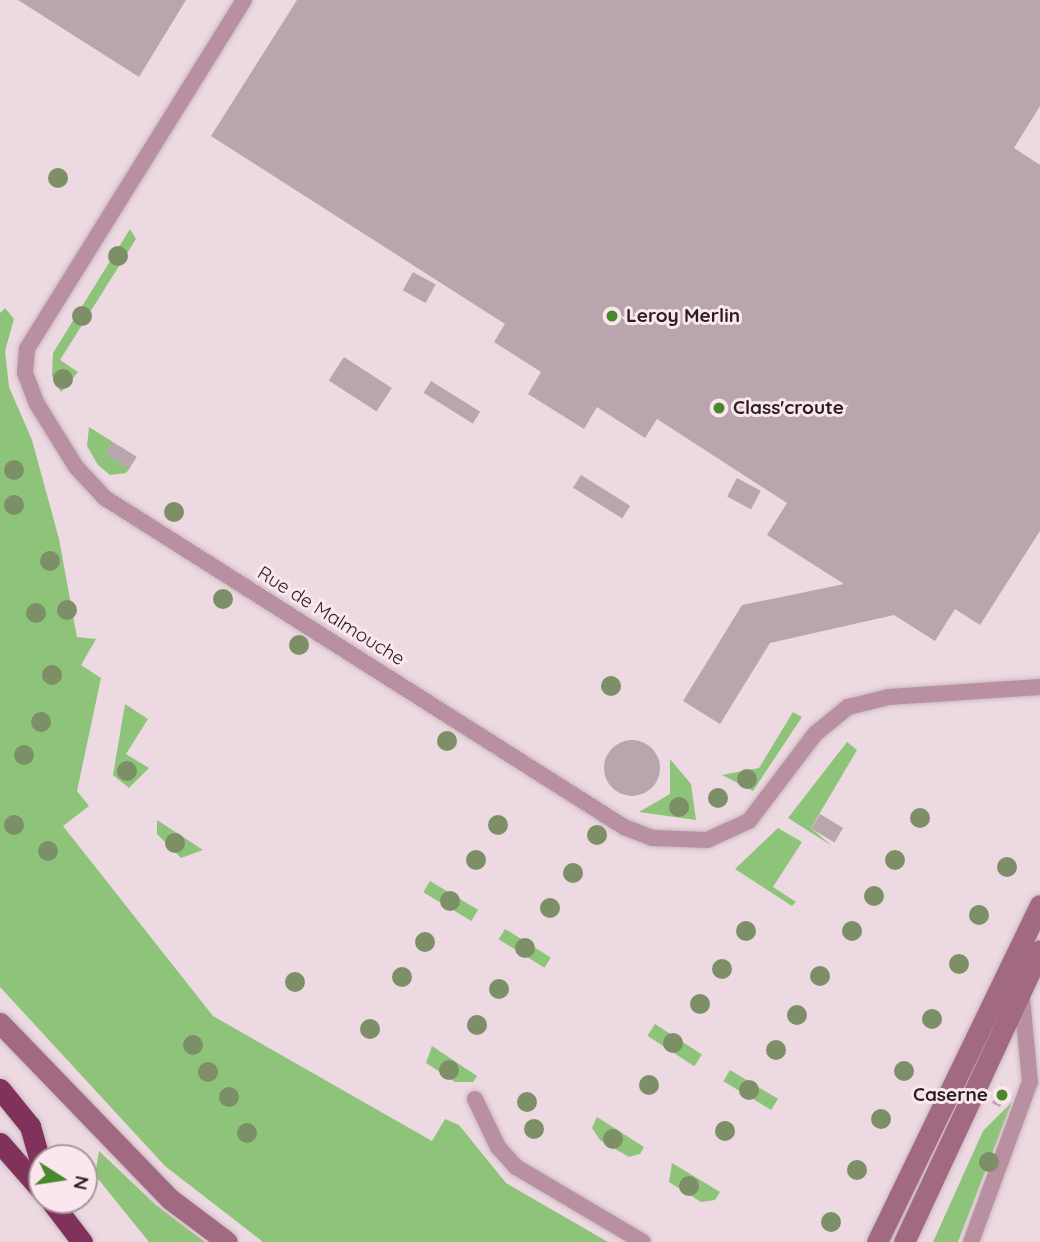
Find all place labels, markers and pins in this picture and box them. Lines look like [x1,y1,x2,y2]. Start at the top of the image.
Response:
place label: Leroy Merlin [626,305,740,327]
marker: Leroy Merlin [604,308,620,324]
place label: Class'croute [733,397,844,419]
marker: Class'croute [711,400,727,416]
place label: Caserne [913,1084,988,1106]
marker: Caserne [994,1087,1010,1103]

